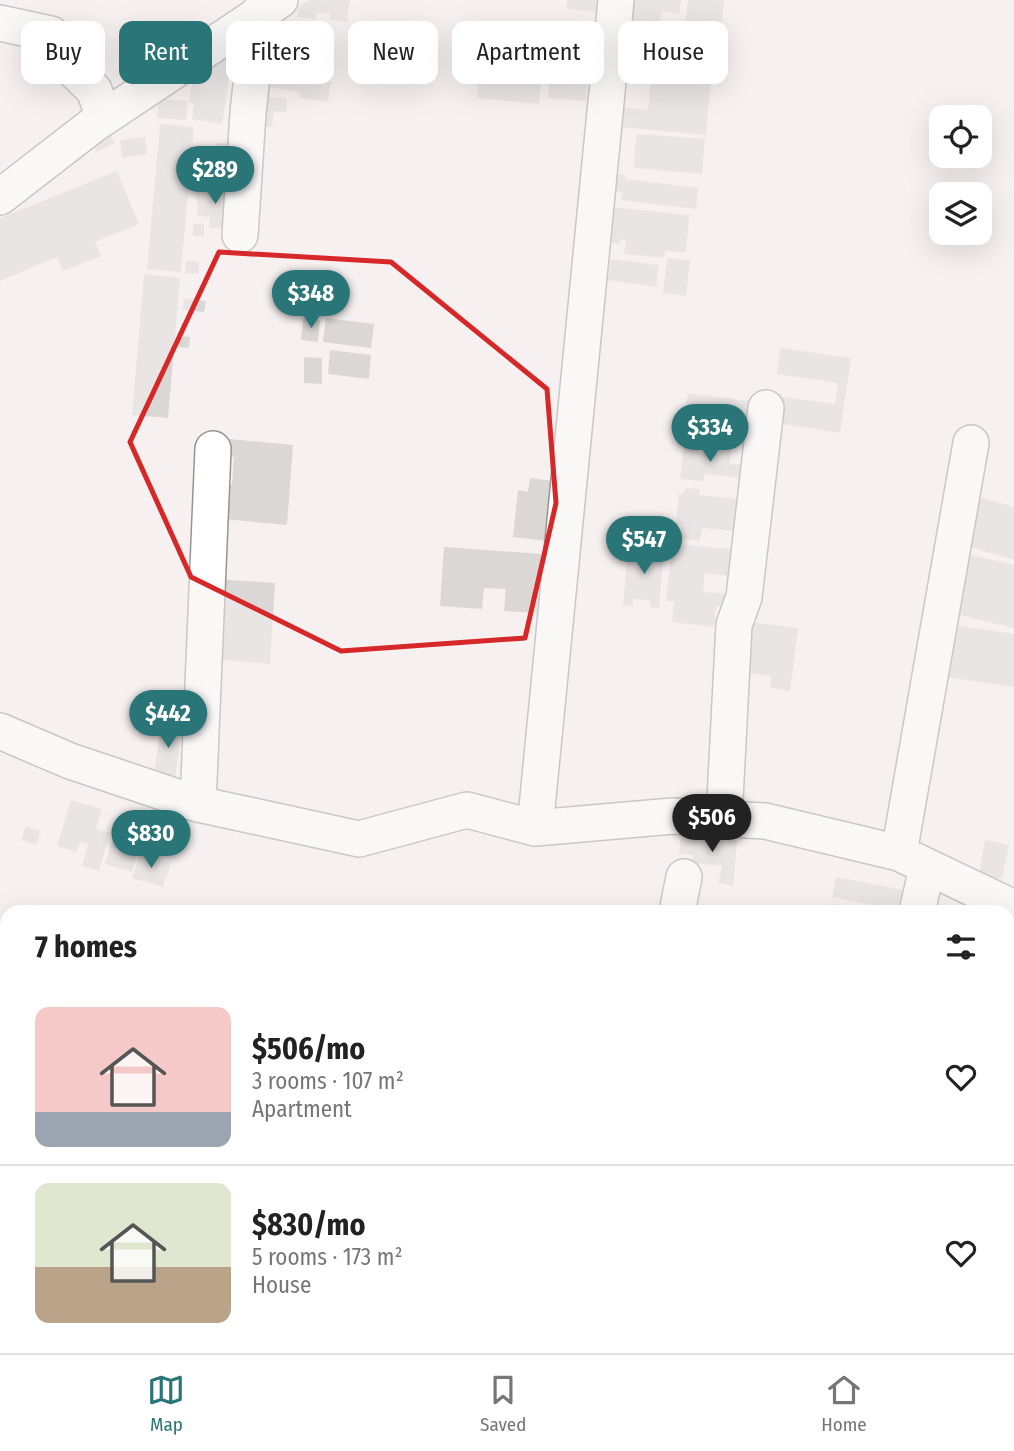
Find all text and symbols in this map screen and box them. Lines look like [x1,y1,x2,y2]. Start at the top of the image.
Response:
chip: Buy [21,21,105,84]
chip: Rent [119,21,212,84]
chip: Filters [226,21,334,84]
chip: New [348,21,438,84]
chip: Apartment [452,21,604,84]
chip: House [618,21,728,84]
map controls [929,105,992,245]
button: locate [929,105,992,168]
pin: $289 [174,146,256,206]
text: $289 [192,155,238,183]
button: layers [929,182,992,245]
pin: $348 [270,270,352,330]
text: $348 [288,279,334,307]
pin: $334 [669,405,751,464]
text: $334 [688,413,733,441]
pin: $547 [603,516,685,576]
text: $547 [622,525,666,553]
pin: $442 [127,690,209,750]
text: $442 [145,699,191,727]
pin: $506 [671,794,753,854]
text: $506 [688,803,736,831]
pin: $830 [110,810,192,870]
text: $830 [127,819,175,847]
icon: filters [942,928,980,966]
text: 7 homes [35,929,137,965]
text: $506/mo [252,1031,365,1067]
icon: home [91,1035,175,1119]
icon: heart [942,1058,980,1096]
text: 3 rooms · 107 m² [252,1067,404,1095]
text: Apartment [252,1095,352,1123]
text: $830/mo [252,1207,365,1243]
icon: home [91,1211,175,1295]
icon: heart [942,1234,980,1272]
text: 5 rooms · 173 m² [252,1243,403,1271]
text: House [252,1271,311,1299]
tab: Map [147,1371,185,1436]
tab: Saved [480,1371,526,1436]
tab: Home [821,1371,867,1436]

